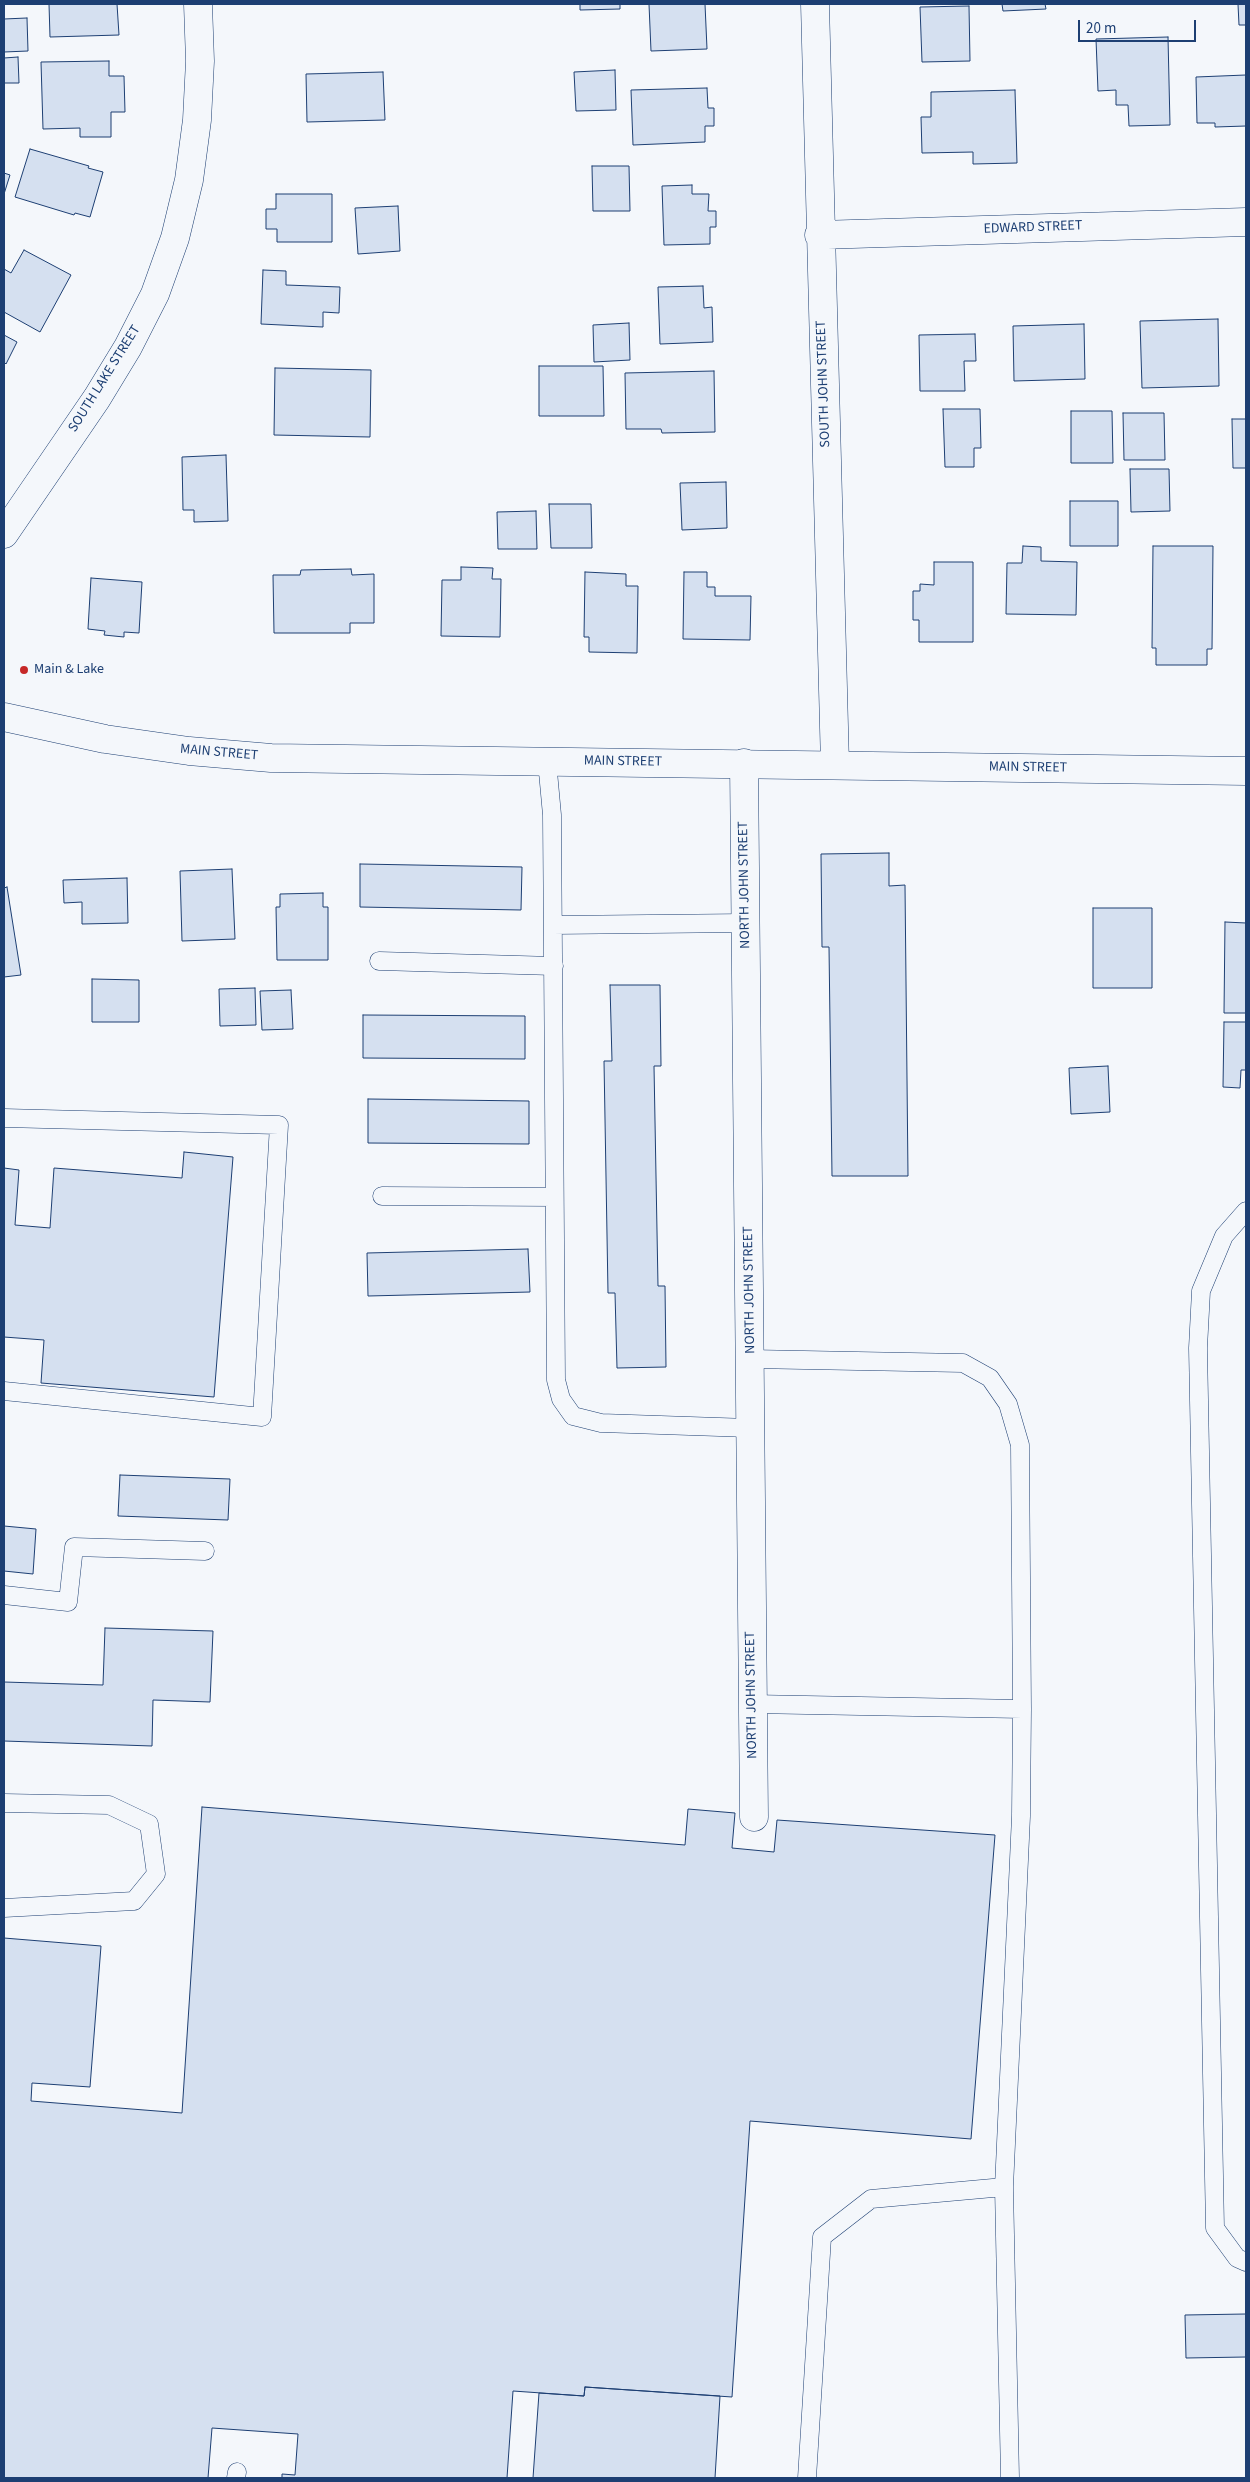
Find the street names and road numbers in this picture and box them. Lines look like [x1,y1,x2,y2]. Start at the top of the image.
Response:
street label: EDWARD STREET [983,218,1083,238]
street label: SOUTH JOHN STREET [813,320,835,448]
street label: SOUTH LAKE STREET [65,322,145,436]
street label: MAIN STREET [179,741,259,765]
street label: MAIN STREET [584,753,662,771]
street label: MAIN STREET [989,759,1067,777]
street label: NORTH JOHN STREET [735,821,755,949]
street label: NORTH JOHN STREET [740,1226,760,1354]
street label: NORTH JOHN STREET [742,1631,762,1759]

